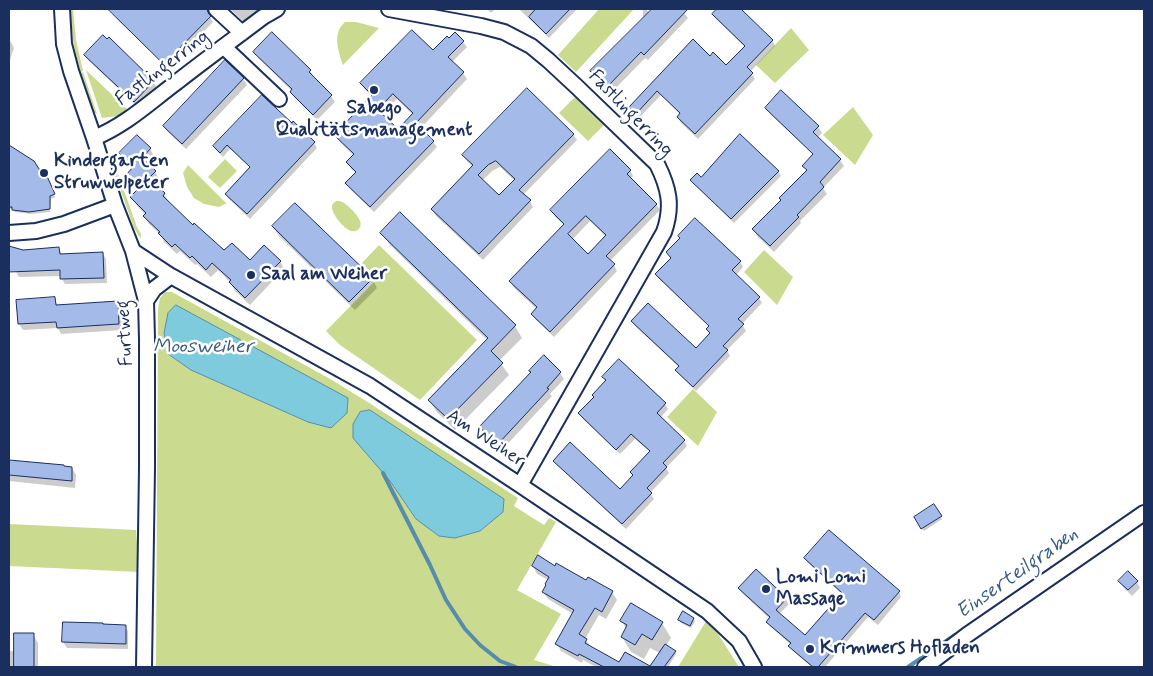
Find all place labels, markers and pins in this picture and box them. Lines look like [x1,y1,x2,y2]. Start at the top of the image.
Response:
marker: Sabego Qualitätsmanagement [368,84,380,96]
place label: Sabego Qualitätsmanagement [276,98,472,142]
place label: Kindergarten Struwwelpeter [54,151,169,195]
marker: Kindergarten Struwwelpeter [38,167,50,179]
place label: Saal am Weiher [261,264,387,286]
marker: Saal am Weiher [245,269,257,281]
place label: Lomi Lomi Massage [776,567,866,611]
marker: Lomi Lomi Massage [760,583,772,595]
place label: Krimmers Hofladen [820,638,980,660]
marker: Krimmers Hofladen [804,643,816,655]

